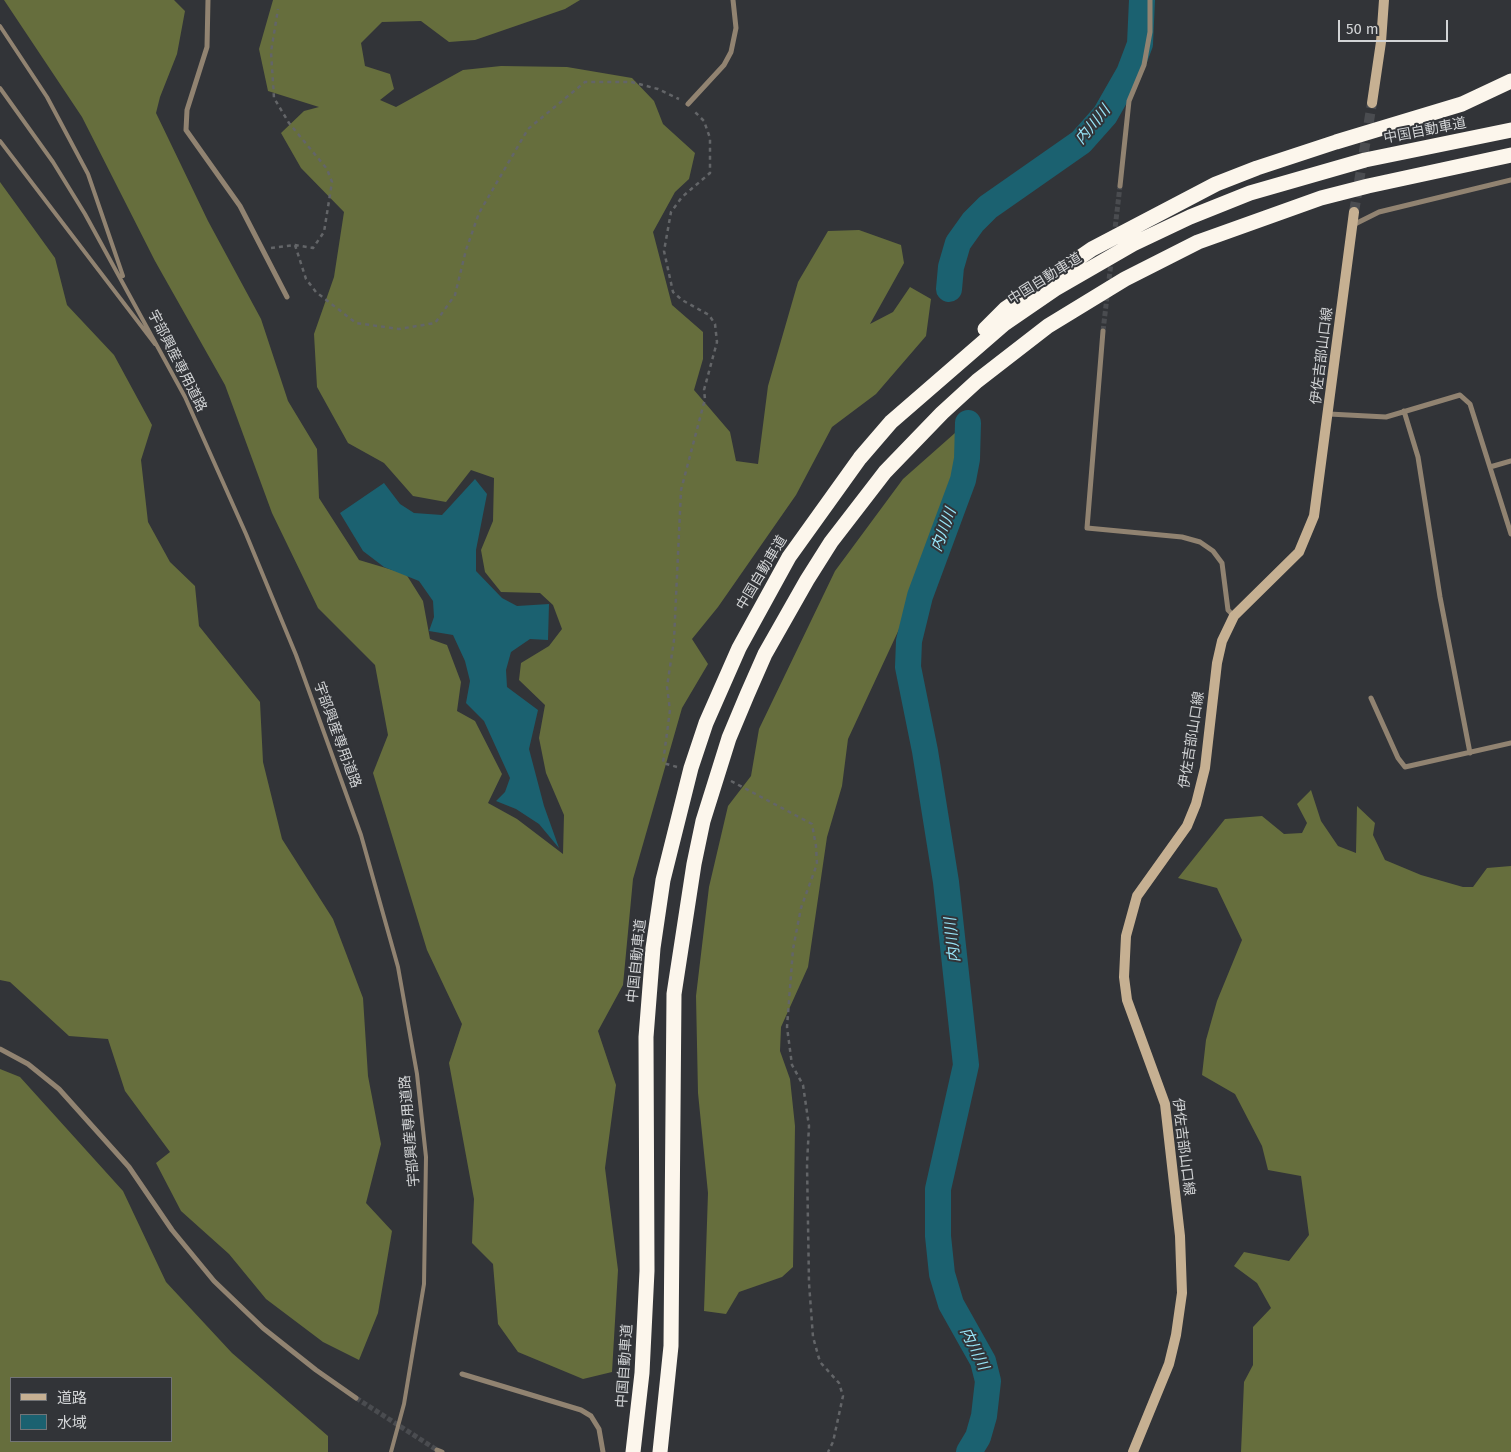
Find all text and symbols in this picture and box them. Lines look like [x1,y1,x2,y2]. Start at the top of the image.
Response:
scale bar [1341,10,1451,42]
text: 50 m [1346,20,1379,38]
water label: 内川川 [1072,102,1114,148]
street label: 中国自動車道 [1382,115,1468,147]
street label: 中国自動車道 [1005,250,1085,308]
street label: 伊佐吉部山口線 [1308,306,1336,406]
street label: 宇部興産専用道路 [144,307,210,415]
water label: 内川川 [928,506,960,554]
street label: 中国自動車道 [733,533,791,613]
street label: 宇部興産専用道路 [310,680,364,790]
street label: 伊佐吉部山口線 [1176,690,1208,790]
water label: 内川川 [942,917,964,963]
street label: 中国自動車道 [624,918,650,1004]
street label: 宇部興産専用道路 [397,1074,423,1188]
street label: 伊佐吉部山口線 [1169,1097,1197,1197]
street label: 中国自動車道 [614,1324,636,1408]
water label: 内川川 [956,1325,992,1373]
legend [10,1377,172,1442]
text: 道路 [57,1389,87,1407]
text: 水域 [57,1414,87,1432]

